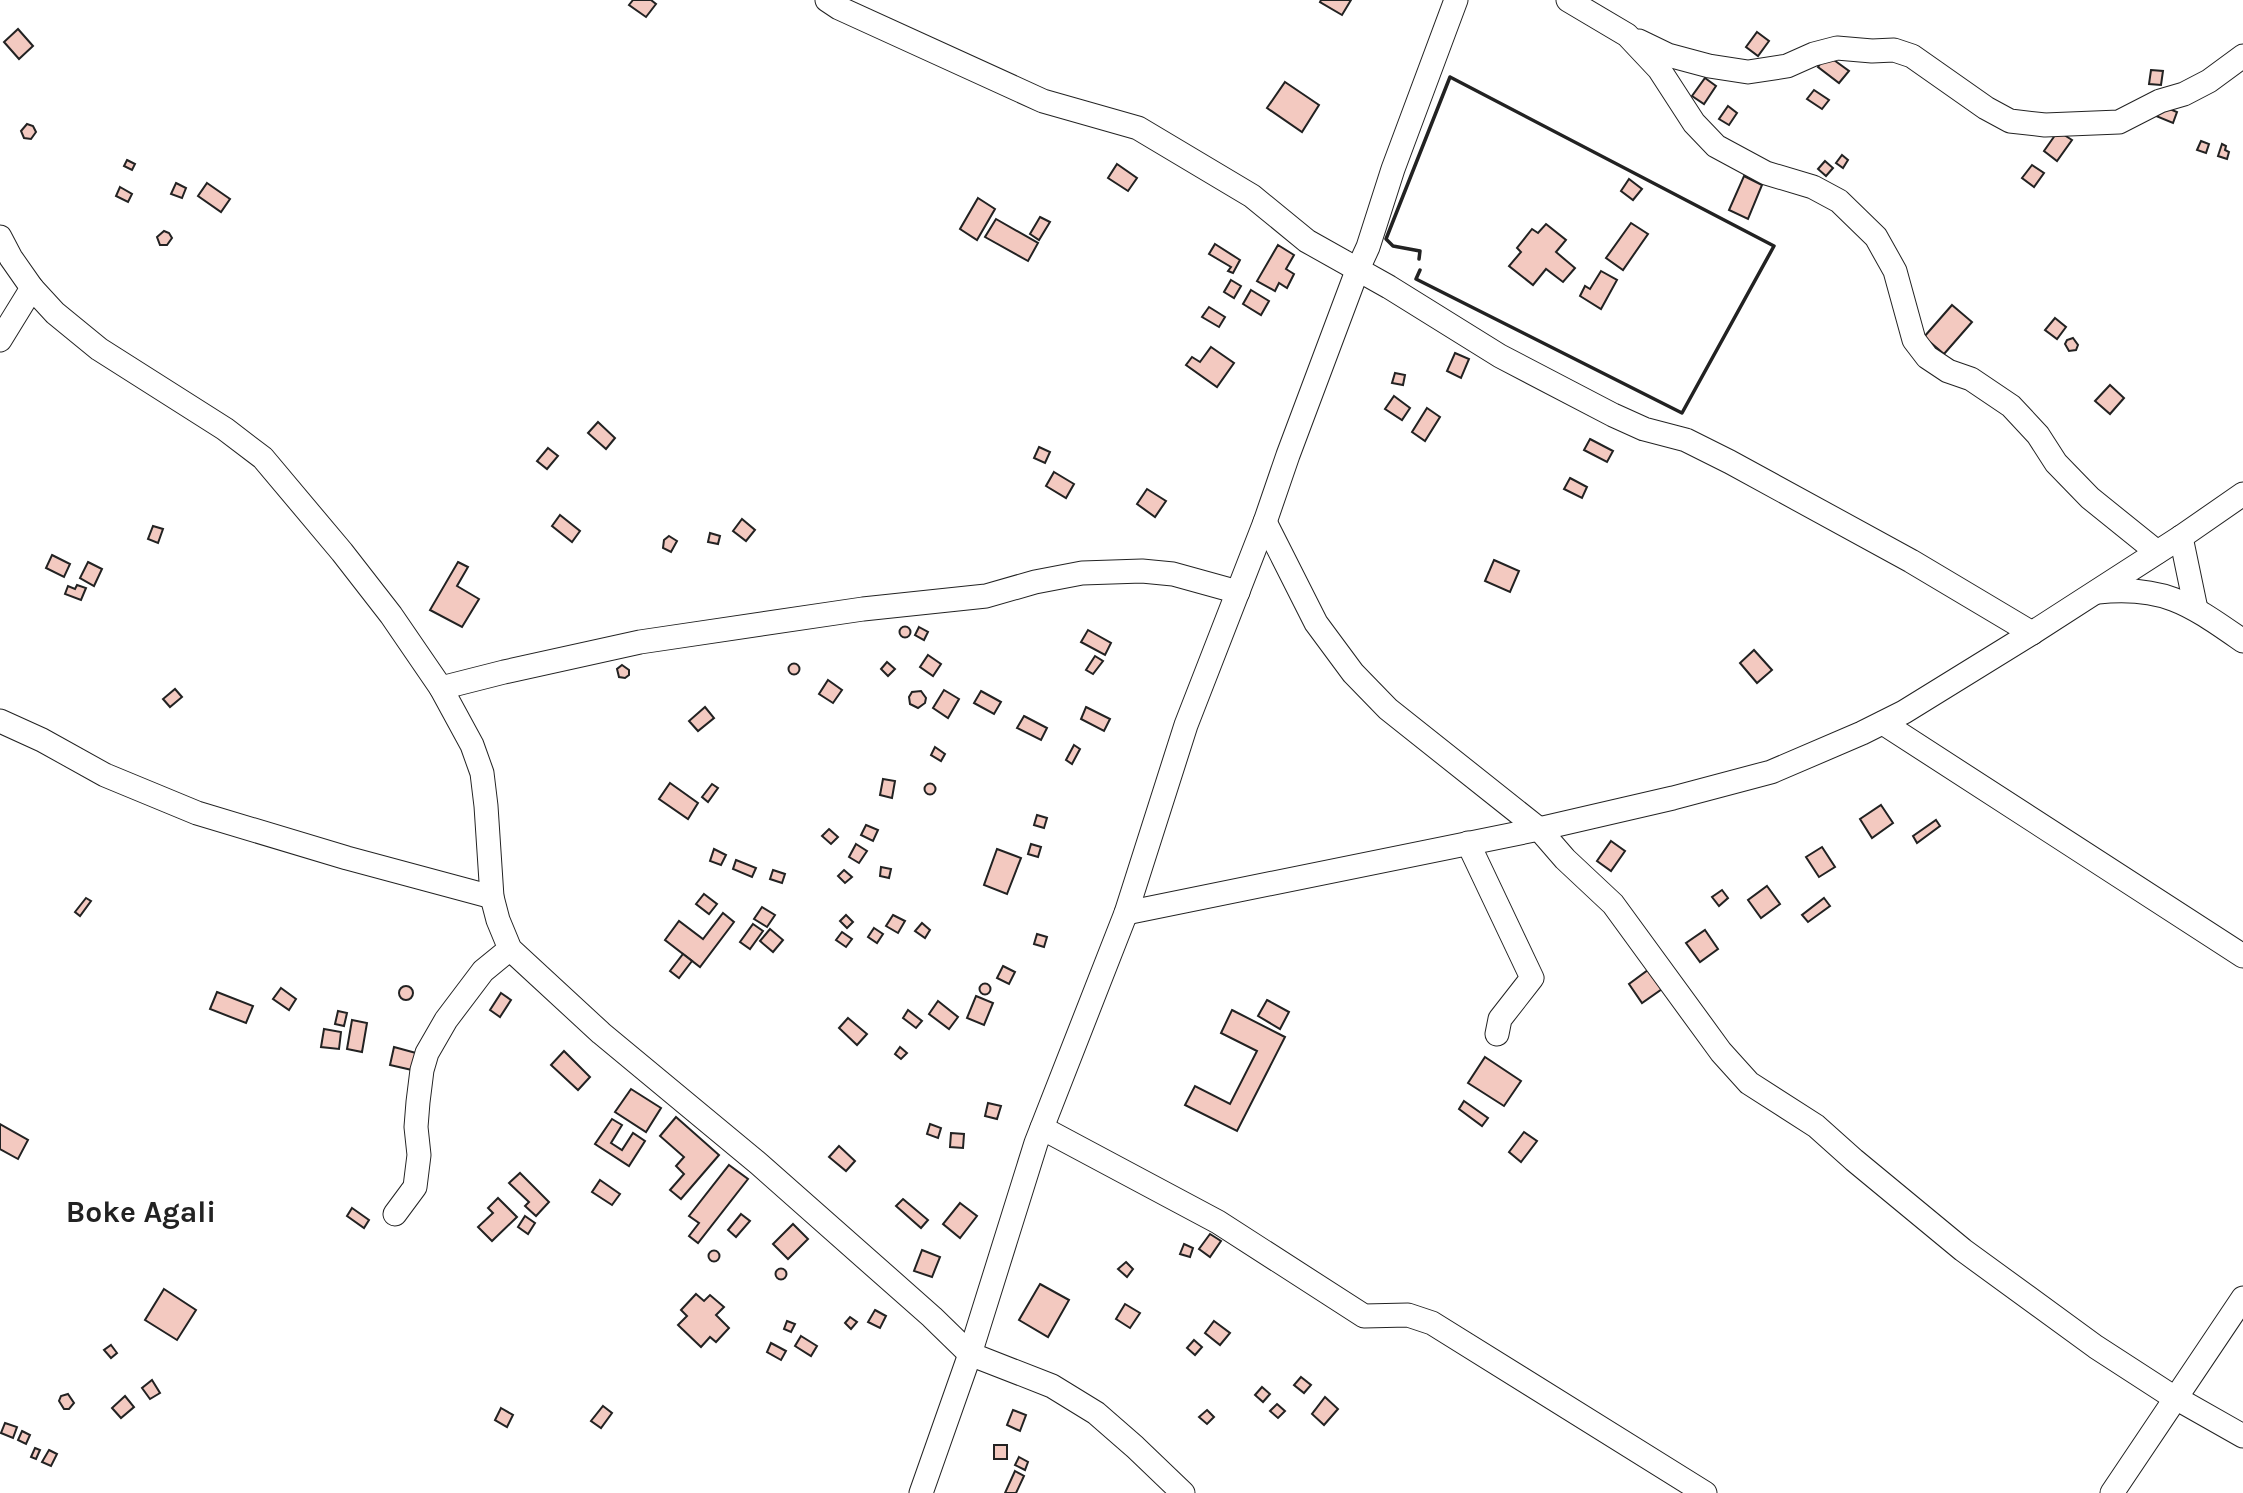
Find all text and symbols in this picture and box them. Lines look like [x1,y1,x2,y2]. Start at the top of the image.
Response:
district label: Boke Agali [66,1194,216,1230]

